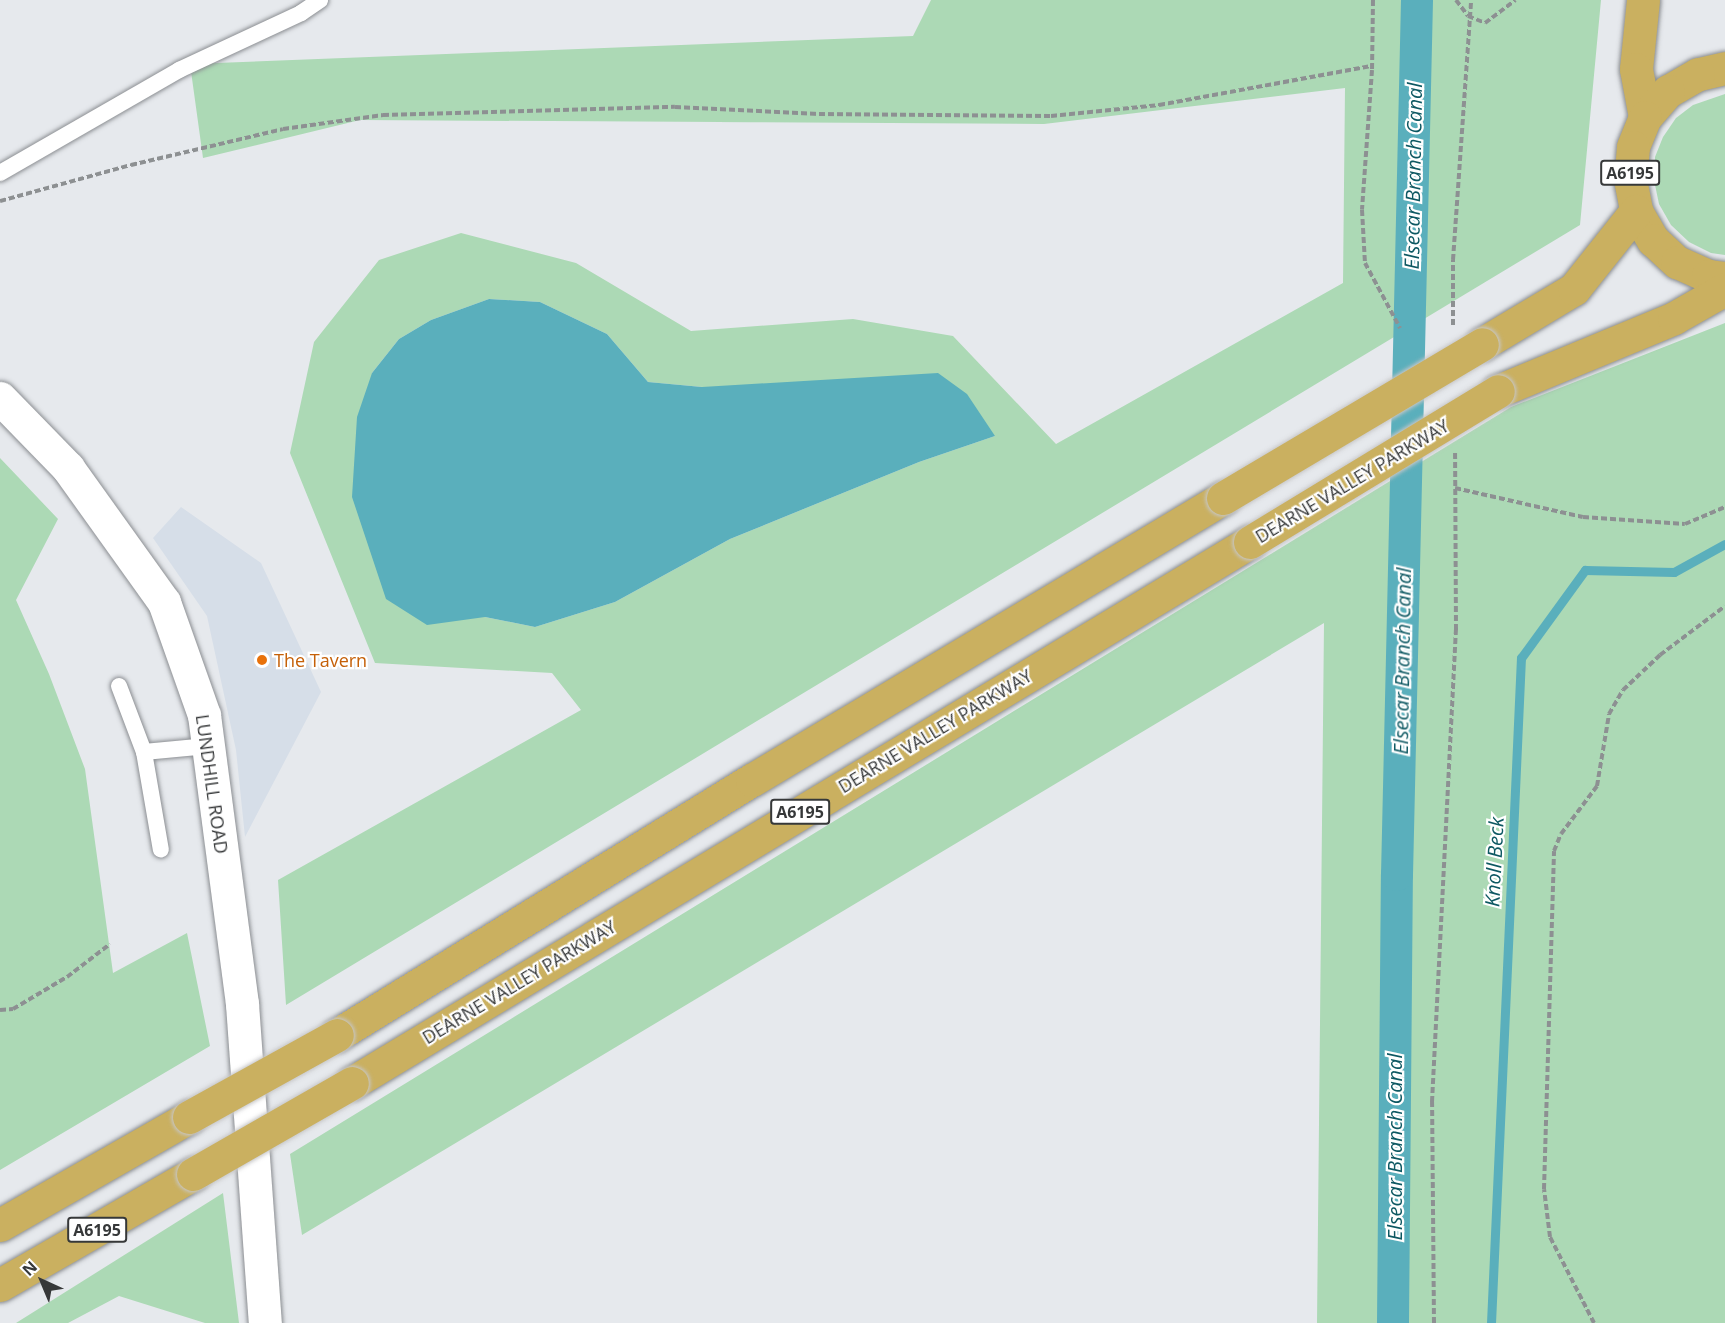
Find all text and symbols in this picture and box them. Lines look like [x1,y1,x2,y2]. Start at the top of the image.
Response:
water label: Elsecar Branch Canal [1399,82,1427,270]
road number: A6195 [1600,160,1660,186]
street label: DEARNE VALLEY PARKWAY [1251,415,1453,547]
water label: Elsecar Branch Canal [1388,567,1416,755]
place label: The Tavern [274,649,367,671]
marker: The Tavern [255,653,269,667]
street label: DEARNE VALLEY PARKWAY [834,665,1036,797]
street label: LUNDHILL ROAD [192,713,232,855]
road number: A6195 [770,799,830,825]
water label: Knoll Beck [1480,816,1508,908]
street label: DEARNE VALLEY PARKWAY [418,916,620,1048]
water label: Elsecar Branch Canal [1382,1054,1406,1240]
road number: A6195 [67,1217,127,1243]
north arrow [12,1251,72,1311]
text: N [17,1256,42,1280]

